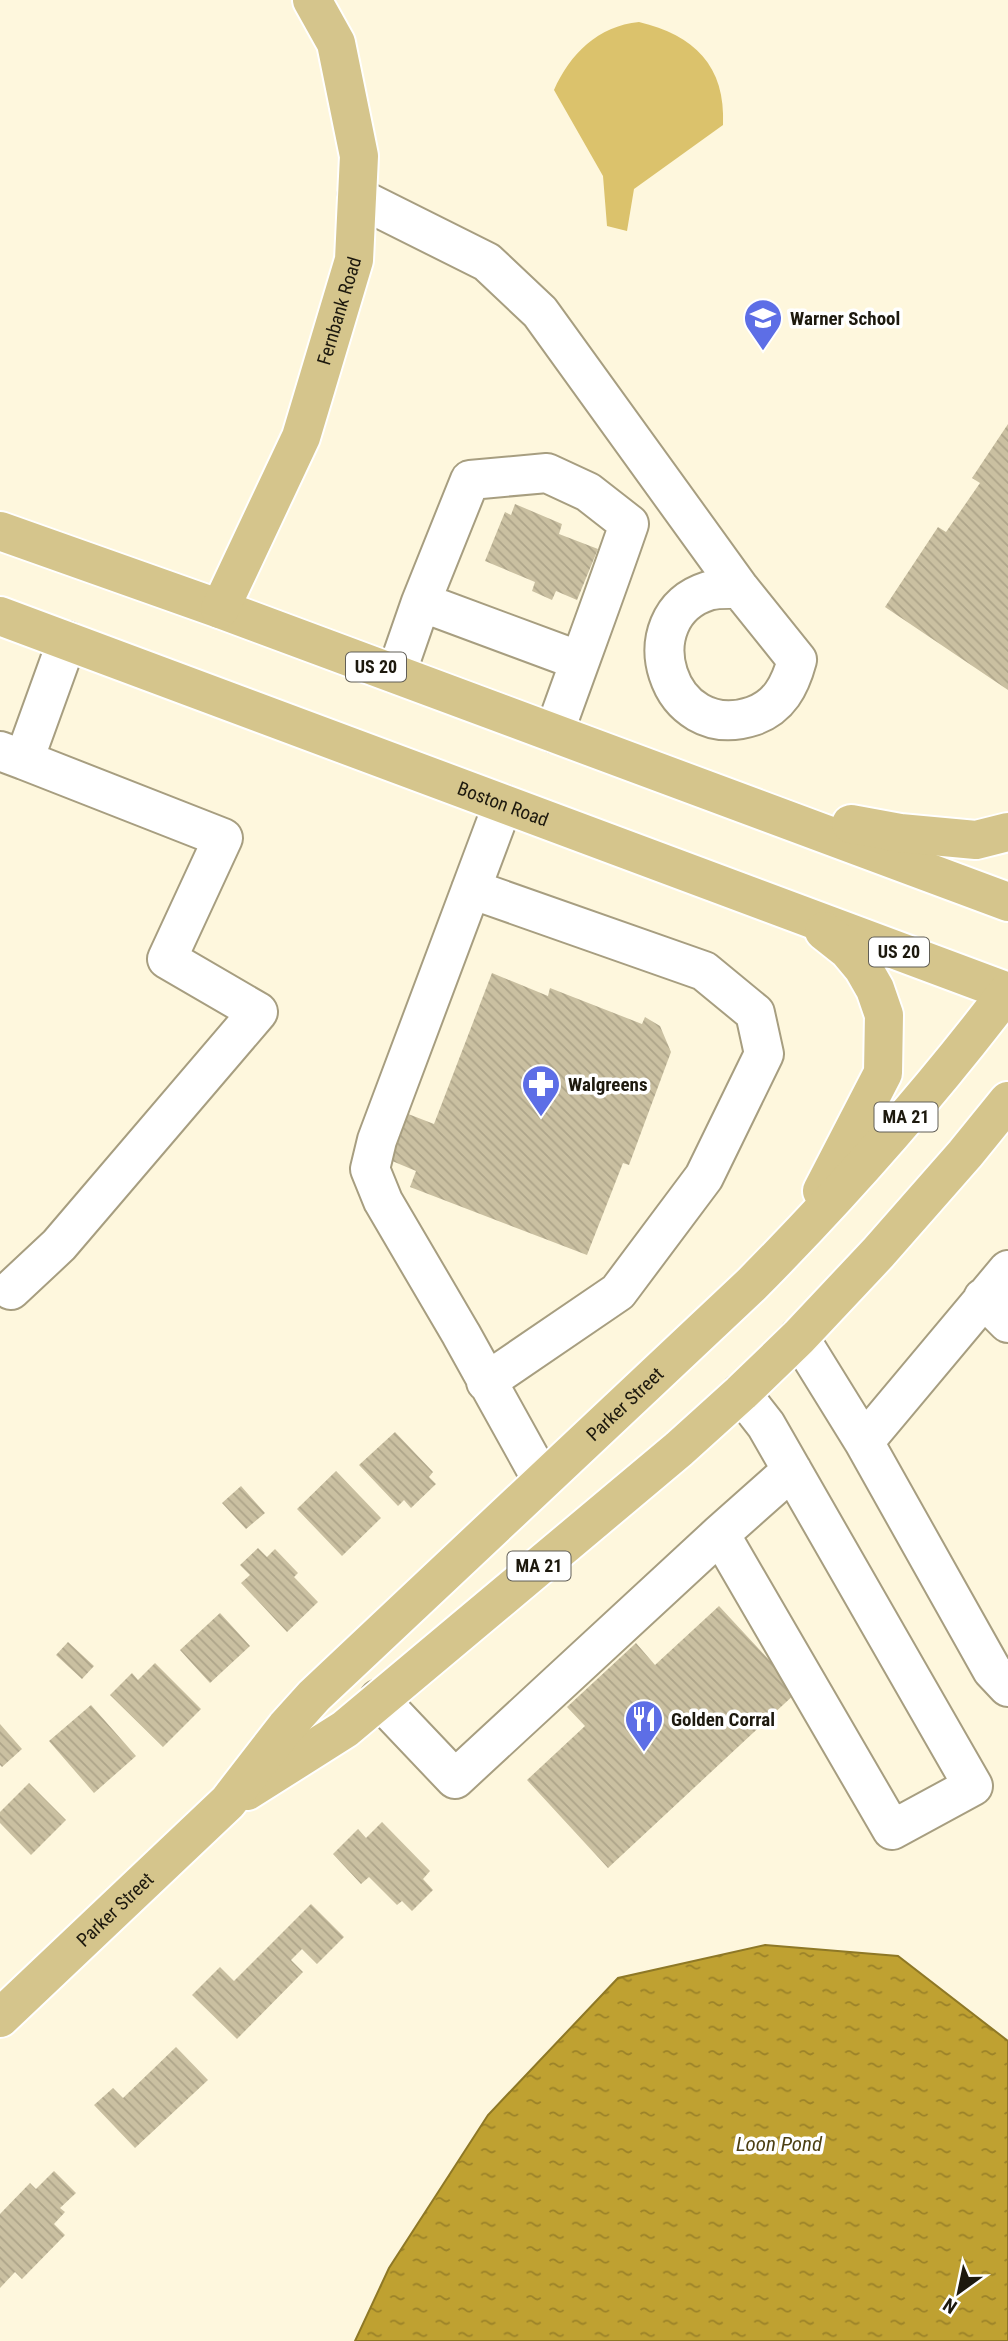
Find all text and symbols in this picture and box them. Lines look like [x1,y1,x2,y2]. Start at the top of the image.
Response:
street label: Fernbank Road [312,254,366,368]
school or university icon: Warner School [742,297,784,352]
place label: Warner School [790,307,900,330]
road number: US 20 [346,652,406,682]
street label: Boston Road [454,777,552,832]
road number: US 20 [869,937,929,967]
pharmacy icon: Walgreens [520,1063,562,1118]
place label: Walgreens [568,1073,648,1096]
road number: MA 21 [874,1102,937,1132]
street label: Parker Street [582,1363,668,1446]
road number: MA 21 [508,1552,570,1581]
restaurant icon: Golden Corral [623,1698,665,1753]
place label: Golden Corral [671,1708,775,1731]
street label: Parker Street [72,1868,158,1952]
water label: Loon Pond [736,2132,823,2156]
north arrow [924,2257,994,2327]
text: N [939,2293,961,2319]

